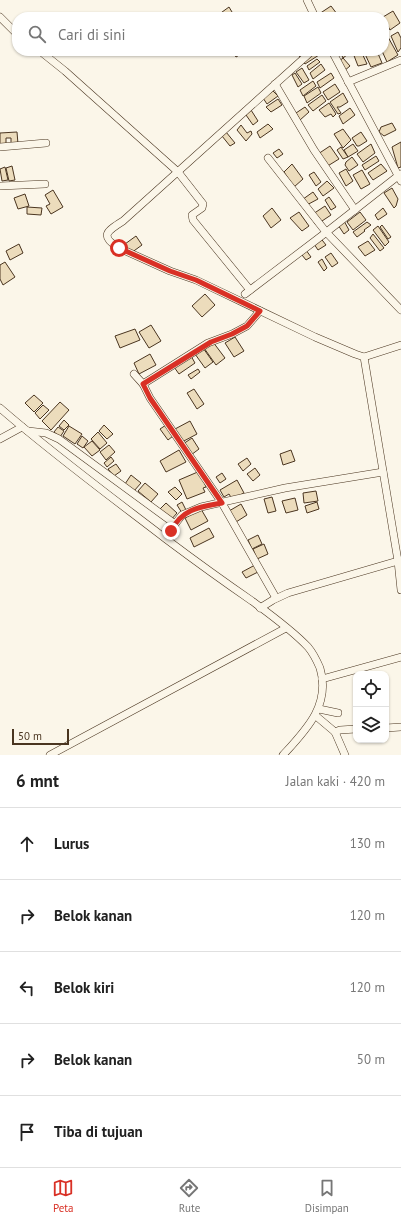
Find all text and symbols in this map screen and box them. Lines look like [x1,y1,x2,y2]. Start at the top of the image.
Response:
search box [12,12,389,56]
icon: search [26,23,48,45]
text: Cari di sini [58,25,126,44]
route start [110,239,128,257]
route end [162,522,180,540]
map controls [353,671,389,743]
button: locate [353,671,389,707]
button: layers [353,707,389,743]
scale bar [12,727,69,746]
text: 50 m [18,729,42,743]
text: 6 mnt [16,770,59,792]
text: Jalan kaki · 420 m [286,773,385,790]
icon: ahead [16,833,38,855]
text: Lurus [54,834,89,853]
text: 130 m [350,835,385,852]
icon: right [16,905,38,927]
text: Belok kanan [54,906,132,925]
text: 120 m [350,907,385,924]
icon: left [16,977,38,999]
text: Belok kiri [54,978,114,997]
text: 120 m [350,979,385,996]
icon: right [16,1049,38,1071]
text: Belok kanan [54,1050,132,1069]
text: 50 m [357,1051,385,1068]
icon: arrive [16,1121,38,1143]
text: Tiba di tujuan [54,1122,143,1141]
tab: Peta [52,1177,74,1215]
tab: Rute [178,1177,200,1215]
tab: Disimpan [305,1177,349,1215]

